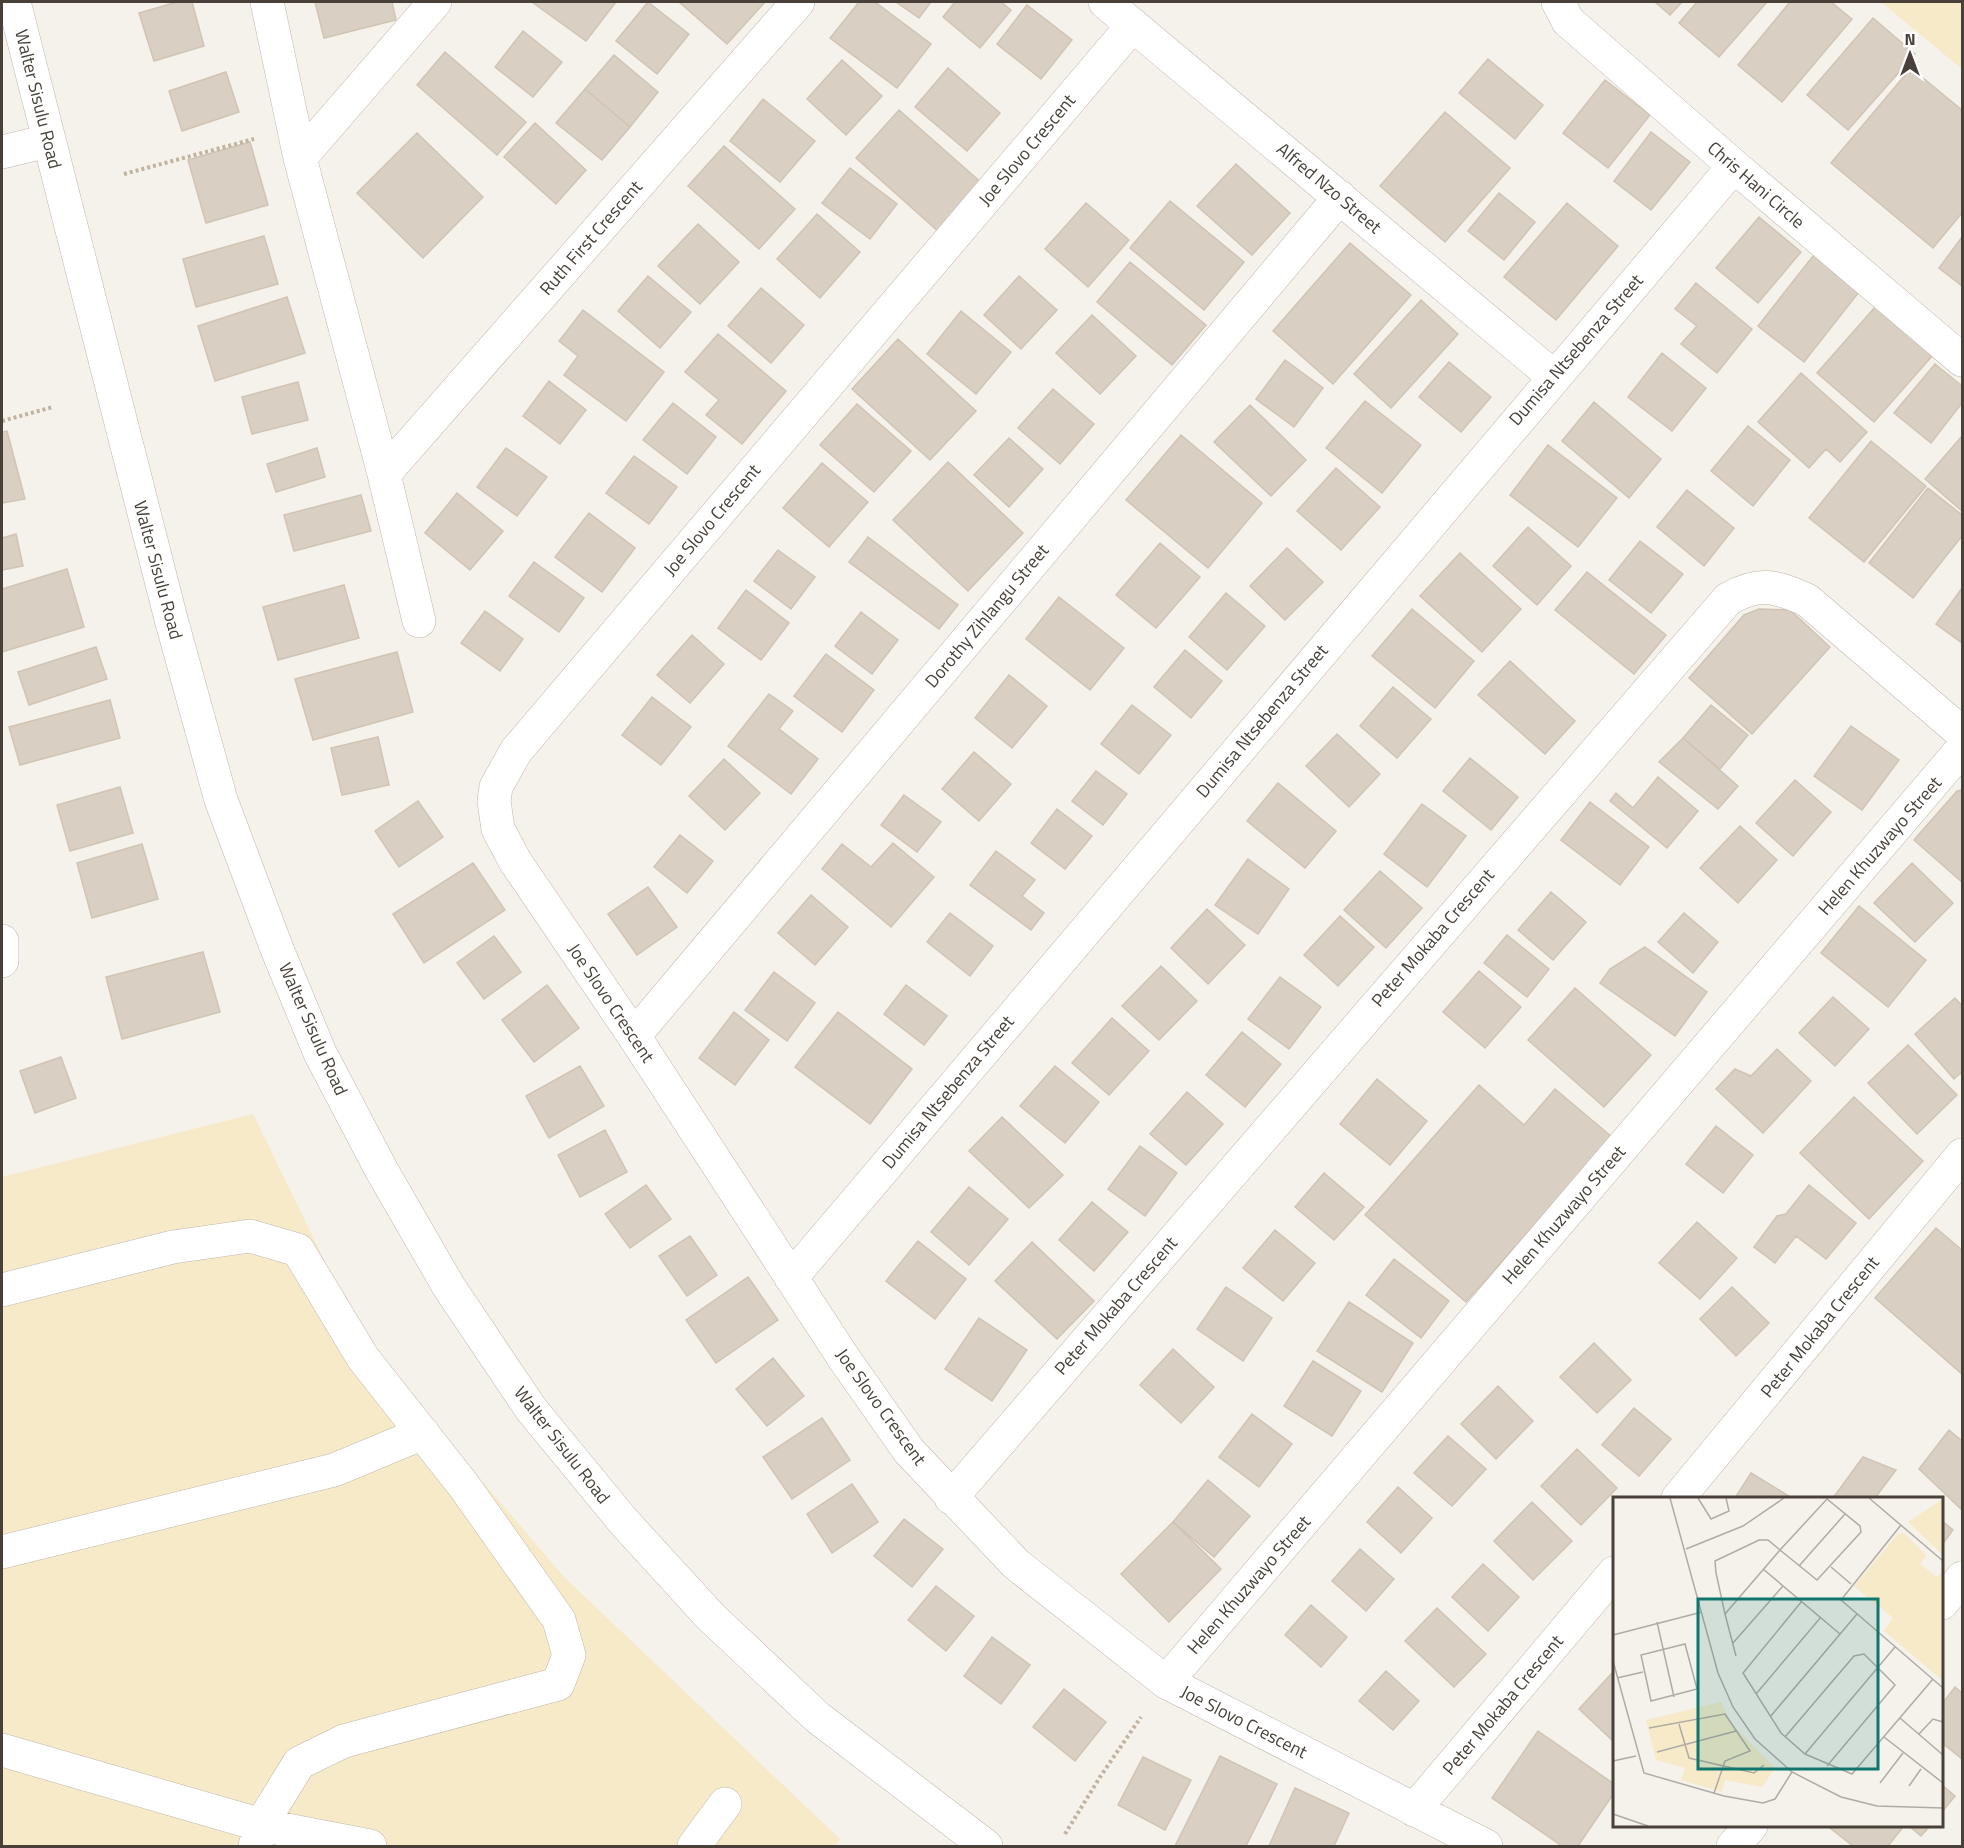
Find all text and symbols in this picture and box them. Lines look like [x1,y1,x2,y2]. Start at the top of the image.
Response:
north arrow [1880,24,1940,84]
street label: Walter Sisulu Road [8,26,69,171]
text: N [1904,27,1916,51]
street label: Joe Slovo Crescent [972,87,1082,212]
street label: Chris Hani Circle [1702,135,1811,235]
street label: Alfred Nzo Street [1271,136,1388,240]
street label: Ruth First Crescent [533,174,649,301]
street label: Dumisa Ntsebenza Street [1502,267,1650,431]
street label: Joe Slovo Crescent [657,457,767,582]
street label: Walter Sisulu Road [127,497,190,642]
street label: Dorothy Zihlangu Street [918,537,1055,693]
street label: Dumisa Ntsebenza Street [1189,637,1335,803]
street label: Helen Khuzwayo Street [1811,770,1948,921]
street label: Peter Mokaba Crescent [1365,862,1501,1013]
street label: Joe Slovo Crescent [561,938,662,1068]
street label: Walter Sisulu Road [272,958,355,1099]
street label: Dumisa Ntsebenza Street [875,1008,1021,1174]
street label: Helen Khuzwayo Street [1495,1139,1632,1290]
street label: Peter Mokaba Crescent [1048,1230,1184,1381]
street label: Peter Mokaba Crescent [1754,1249,1886,1403]
street label: Joe Slovo Crescent [830,1343,934,1471]
street label: Walter Sisulu Road [508,1380,617,1509]
inset map [1613,1497,1943,1827]
street label: Helen Khuzwayo Street [1180,1509,1317,1660]
street label: Peter Mokaba Crescent [1436,1628,1570,1781]
street label: Joe Slovo Crescent [1176,1678,1313,1765]

